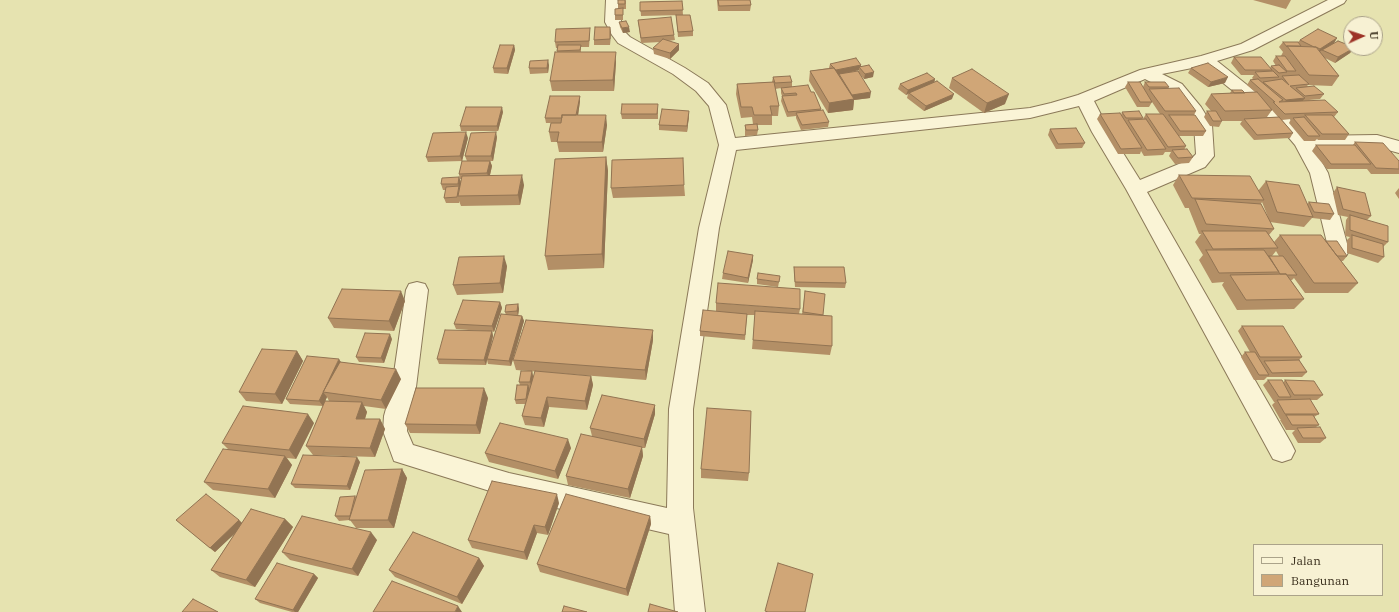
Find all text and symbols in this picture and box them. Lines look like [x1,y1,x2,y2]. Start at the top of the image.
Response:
north arrow [1343,16,1383,56]
text: U [1367,31,1381,40]
legend [1253,544,1383,596]
text: Jalan [1291,553,1321,568]
text: Bangunan [1291,573,1349,588]

